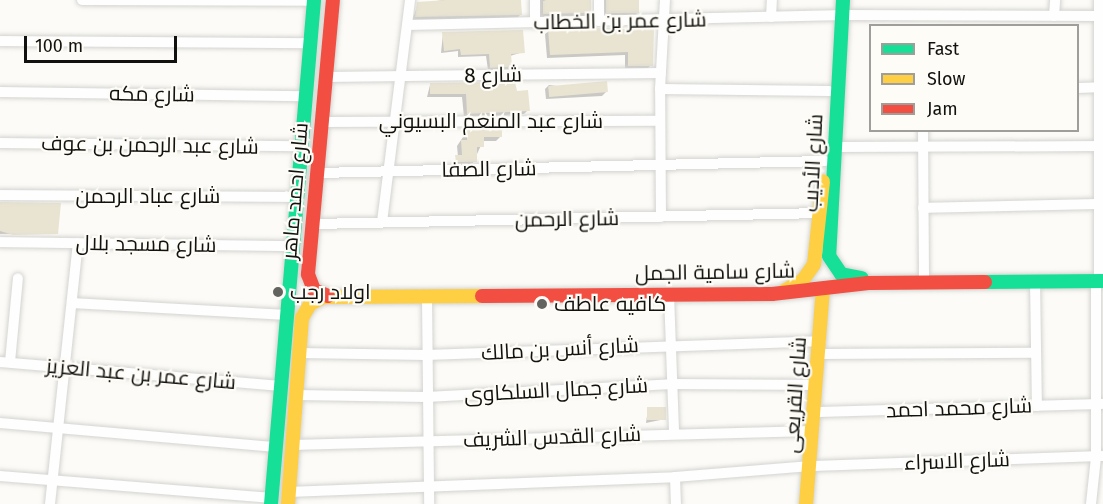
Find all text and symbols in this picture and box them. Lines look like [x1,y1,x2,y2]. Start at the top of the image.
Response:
street label: شارع عمر بن الخطاب [533,7,707,35]
scale bar [27,24,180,62]
legend [869,24,1079,132]
text: 100 m [35,35,83,57]
text: Fast [927,38,959,60]
street label: شارع 8 [464,62,522,88]
text: Slow [927,68,965,90]
street label: شارع مكه [109,81,195,107]
text: Jam [927,98,958,120]
street label: شارع عبد المنعم البسيوني [379,108,603,134]
street label: شارع الأديب [798,113,828,213]
street label: شارع احمد ماهر [276,122,314,260]
street label: شارع عبد الرحمن بن عوف [41,131,259,159]
street label: شارع الصفا [441,156,537,182]
street label: شارع عباد الرحمن [76,183,220,209]
street label: شارع الرحمن [515,205,619,233]
street label: شارع مسجد بلال [75,230,217,258]
street label: شارع سامية الجمل [635,258,795,286]
place label: اولاد رجب [290,279,371,305]
marker: اولاد رجب [271,285,285,299]
place label: كافيه عاطف [554,291,666,317]
marker: كافيه عاطف [535,297,549,311]
street label: شارع أنس بن مالك [481,332,639,366]
street label: شارع القريعى [778,336,812,454]
street label: شارع عمر بن عبد العزيز [45,353,237,395]
street label: شارع جمال السلكاوى [463,373,649,407]
street label: شارع محمد احمد [886,393,1032,423]
street label: شارع القدس الشريف [463,421,641,453]
street label: شارع الاسراء [904,447,1010,475]

